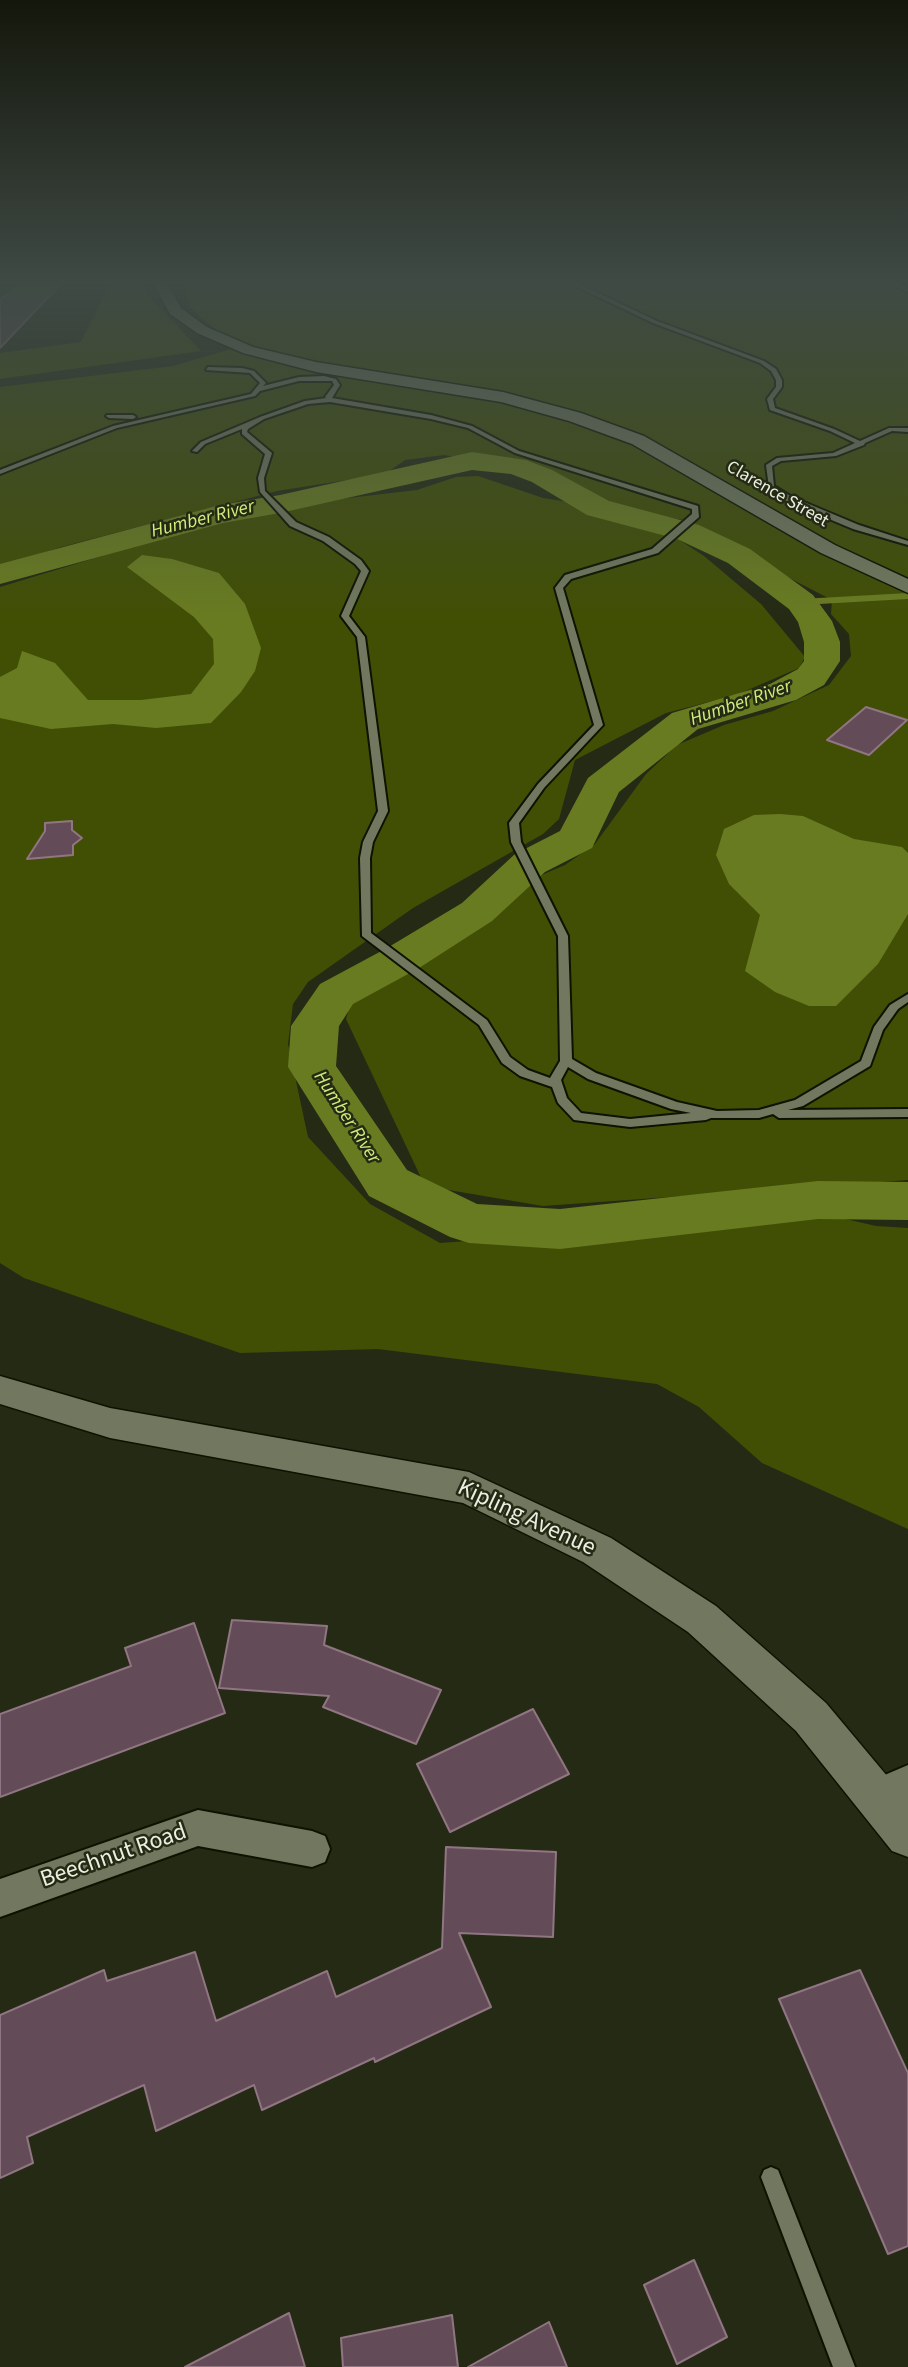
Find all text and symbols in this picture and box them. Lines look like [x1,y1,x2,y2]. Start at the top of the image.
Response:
street label: Clarence Street [722,457,832,533]
water label: Humber River [149,496,257,544]
water label: Humber River [687,676,795,732]
water label: Humber River [308,1067,384,1169]
street label: Kipling Avenue [452,1474,600,1564]
street label: Beechnut Road [37,1819,191,1895]

